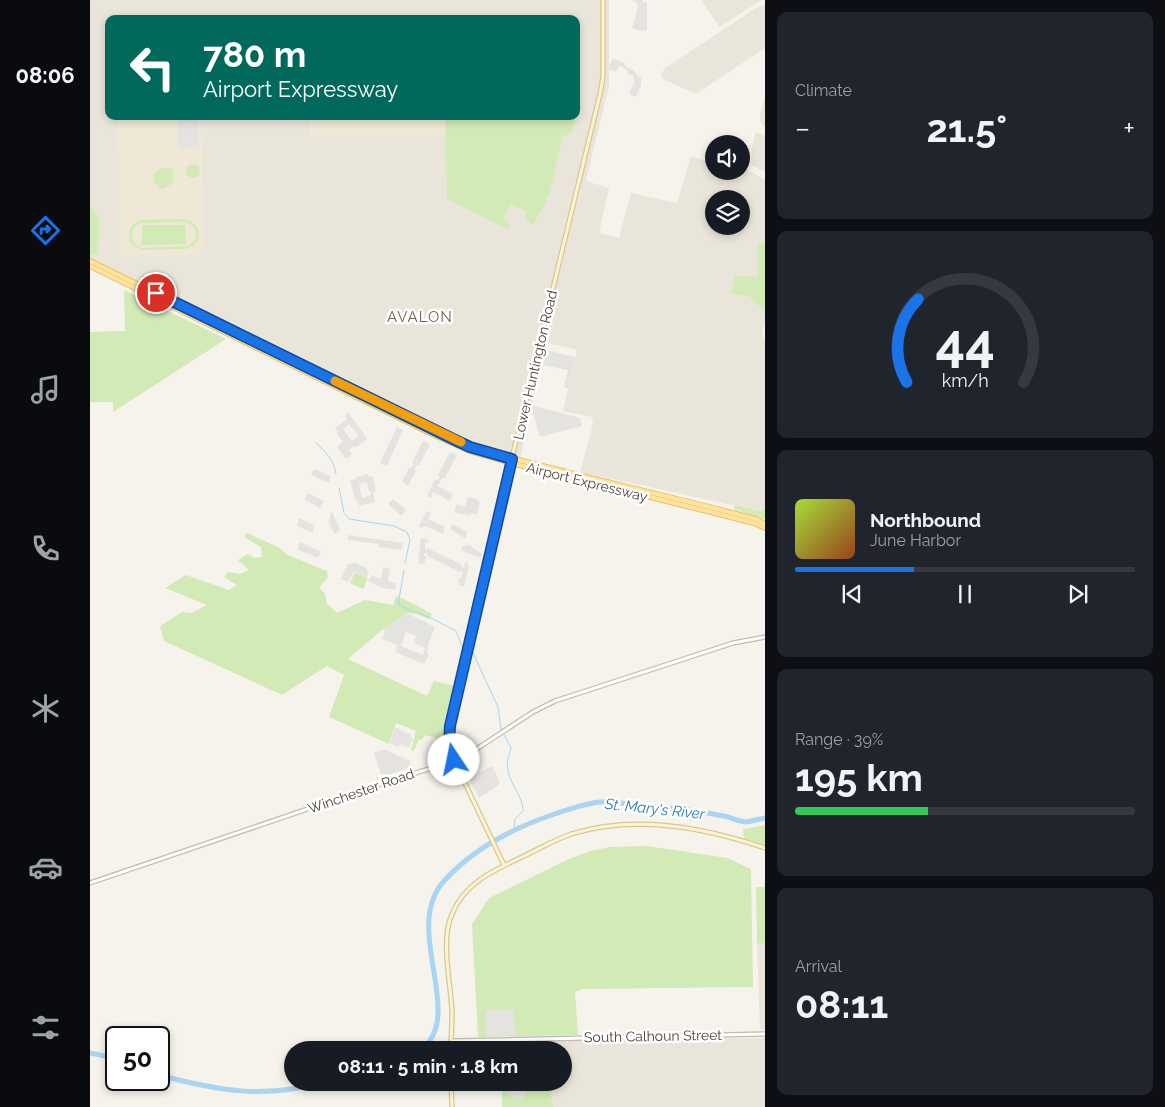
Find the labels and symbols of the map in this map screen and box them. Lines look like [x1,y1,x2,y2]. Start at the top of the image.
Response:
pin [135,272,177,314]
street label: Lower Huntington Road [510,289,560,441]
district label: AVALON [387,308,453,326]
street label: Airport Expressway [525,459,650,505]
position arrow [427,733,479,785]
street label: Winchester Road [306,765,416,817]
water label: St. Mary's River [603,795,707,823]
speed limit sign: 50 [105,1026,170,1091]
street label: South Calhoun Street [584,1027,722,1045]

